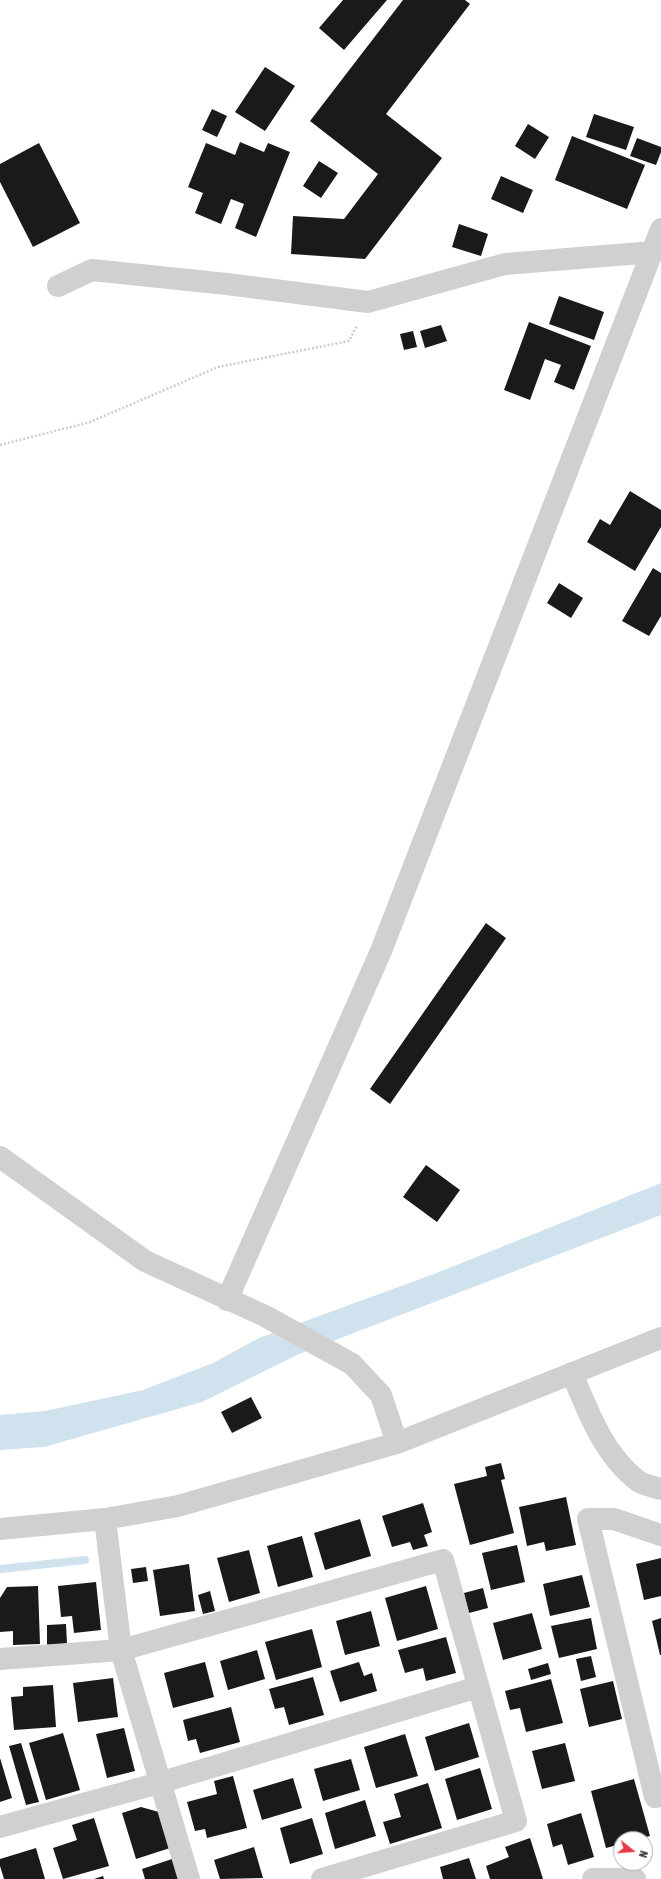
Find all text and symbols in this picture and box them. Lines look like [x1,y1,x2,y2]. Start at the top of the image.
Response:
north arrow [613,1831,653,1871]
text: N [637,1849,650,1859]

